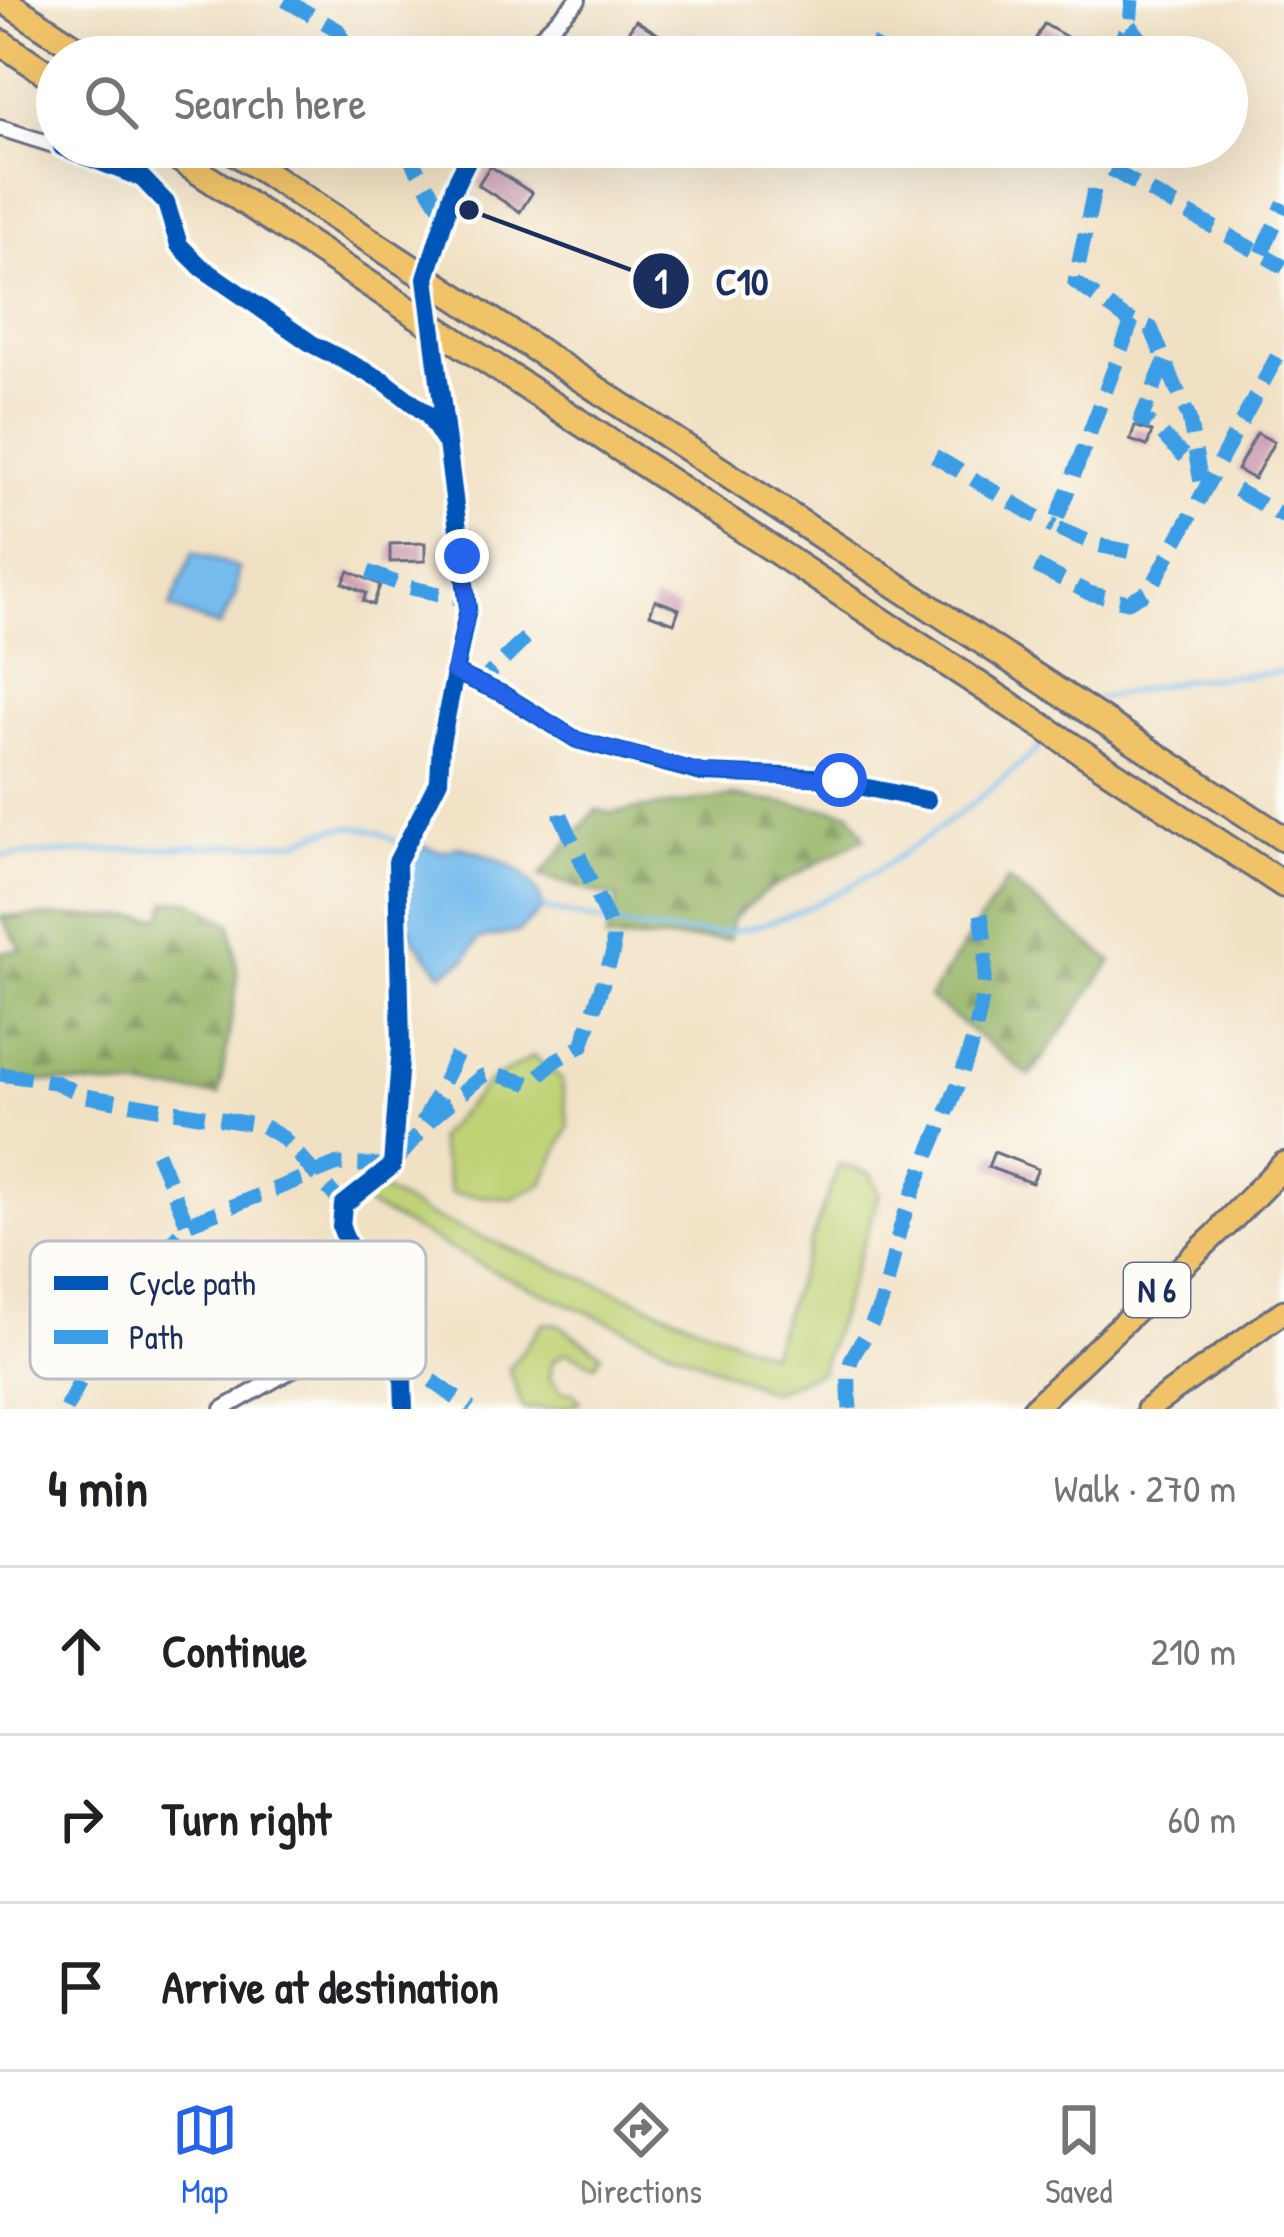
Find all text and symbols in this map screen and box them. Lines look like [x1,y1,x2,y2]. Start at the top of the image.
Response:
search box [36,36,1248,168]
icon: search [78,69,144,135]
text: Search here [174,72,366,133]
callout: C10 [631,244,792,319]
text: C10 [715,254,769,307]
text: 1 [654,256,668,305]
route end [435,529,489,583]
route start [813,753,867,807]
legend [30,1241,426,1379]
text: Cycle path [129,1261,256,1306]
road number: N 6 [1124,1263,1190,1317]
text: Path [129,1315,183,1359]
text: 4 min [48,1453,148,1522]
text: Walk · 270 m [1054,1461,1236,1514]
icon: ahead [48,1618,114,1684]
text: Continue [162,1620,307,1681]
text: 210 m [1151,1624,1236,1677]
icon: right [48,1786,114,1852]
text: Turn right [162,1788,331,1849]
text: 60 m [1167,1792,1236,1845]
icon: arrive [48,1954,114,2020]
text: Arrive at destination [162,1956,499,2017]
tab: Map [172,2097,238,2213]
tab: Directions [581,2097,702,2213]
tab: Saved [1045,2097,1112,2213]

